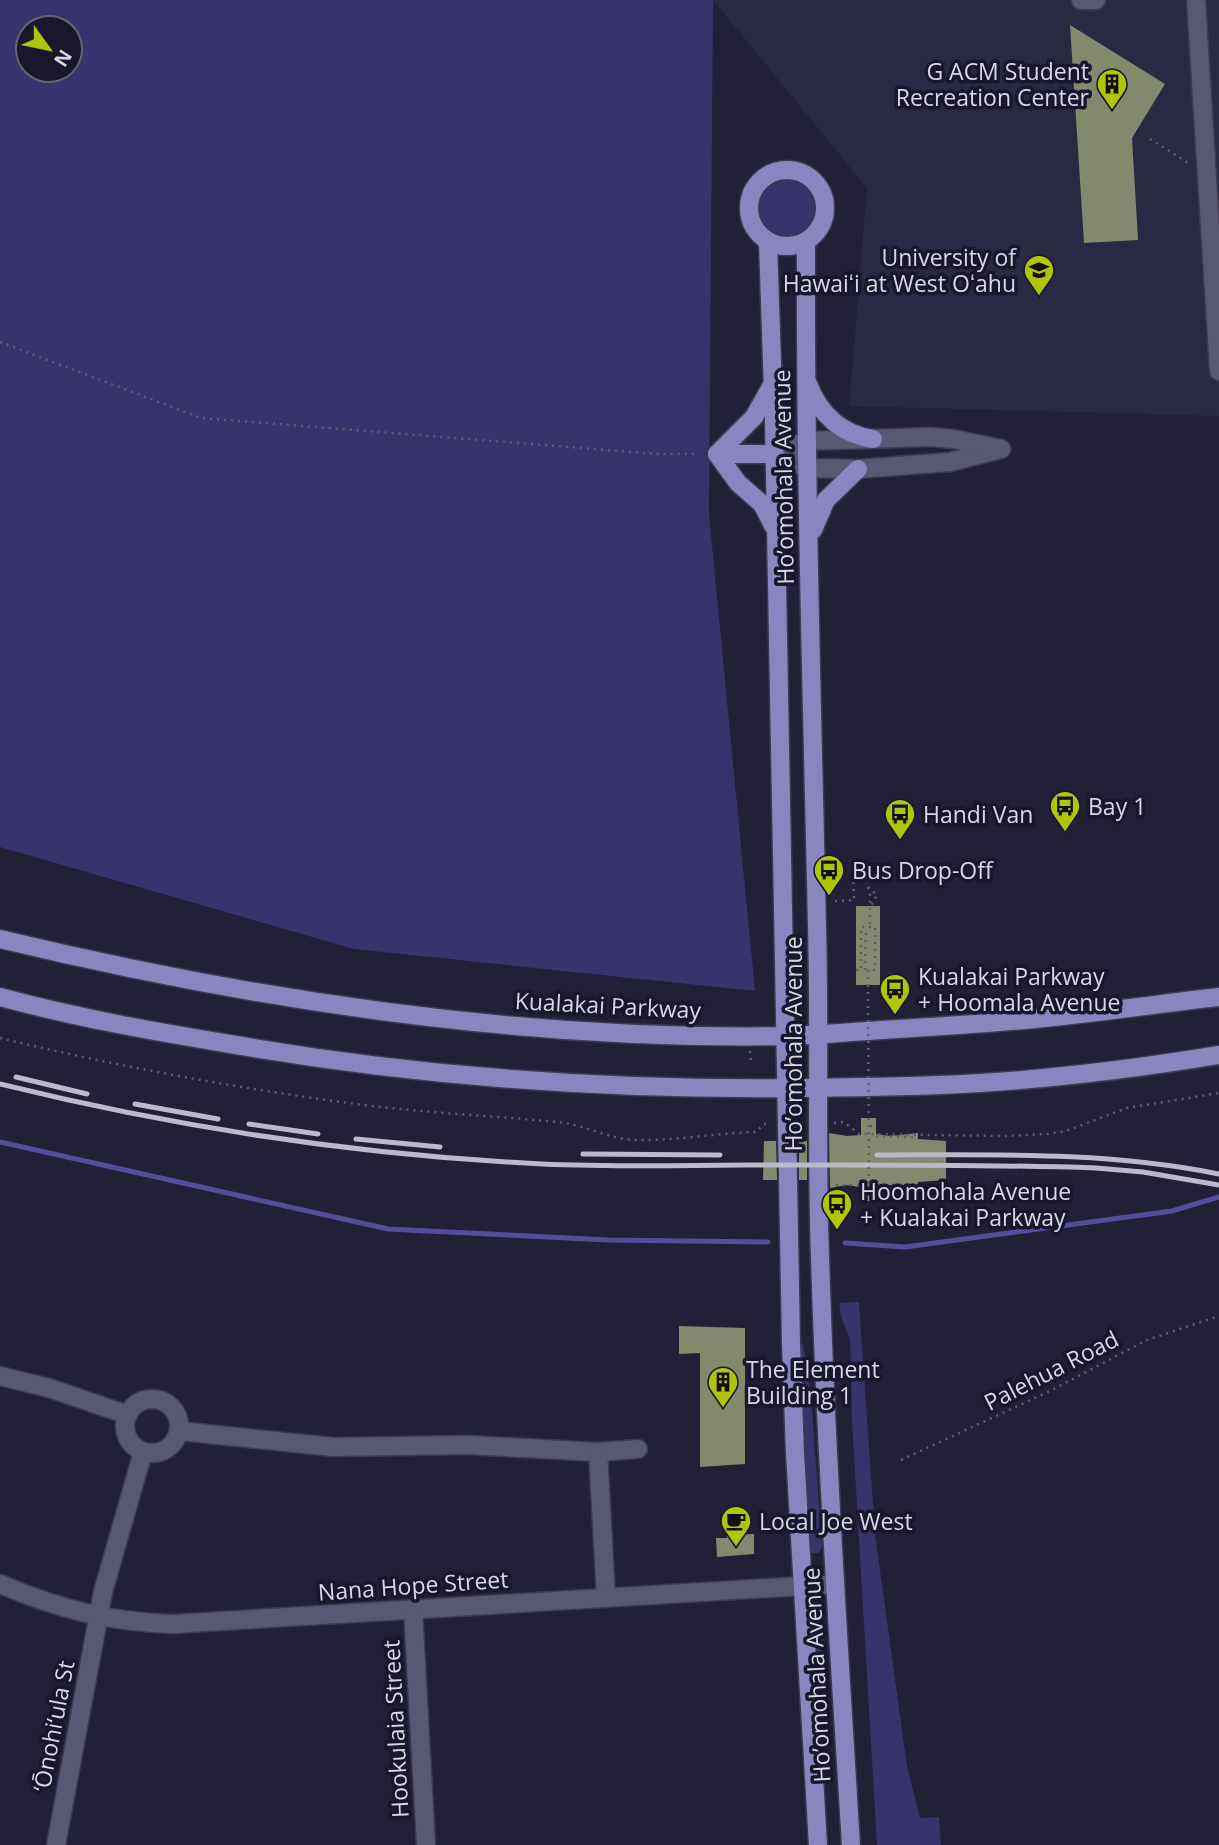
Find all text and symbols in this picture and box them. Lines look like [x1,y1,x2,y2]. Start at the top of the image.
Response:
north arrow [14,14,84,84]
text: N [48,45,78,72]
place label: G ACM Student Recreation Center [896,55,1090,113]
building icon: G ACM Student Recreation Center [1095,67,1129,111]
place label: University of Hawaiʻi at West Oʻahu [783,241,1017,299]
school or university icon: University of Hawaiʻi at West Oʻahu [1022,253,1056,297]
street label: Ho’omohala Avenue [765,369,801,585]
bus stop icon: Bay 1 [1048,789,1082,833]
place label: Bay 1 [1088,790,1146,822]
bus stop icon: Handi Van [883,797,917,841]
place label: Handi Van [923,798,1033,830]
bus stop icon: Bus Drop-Off [812,853,846,897]
place label: Bus Drop-Off [852,854,994,886]
street label: Ho’omohala Avenue [777,936,809,1152]
place label: Kualakai Parkway + Hoomala Avenue [918,960,1120,1018]
bus stop icon: Kualakai Parkway + Hoomala Avenue [878,972,912,1016]
street label: Kualakai Parkway [514,984,702,1026]
place label: Hoomohala Avenue + Kualakai Parkway [860,1175,1071,1233]
bus stop icon: Hoomohala Avenue + Kualakai Parkway [820,1187,854,1231]
street label: Palehua Road [978,1322,1124,1418]
place label: The Element Building 1 [746,1353,880,1411]
building icon: The Element Building 1 [706,1365,740,1409]
cafe icon: Local Joe West [719,1504,753,1548]
place label: Local Joe West [759,1505,913,1537]
street label: Nana Hope Street [317,1562,509,1608]
street label: Ho’omohala Avenue [794,1567,838,1783]
street label: Hookulaia Street [374,1639,416,1819]
street label: ‘Ōnohi‘ula St [25,1658,81,1794]

